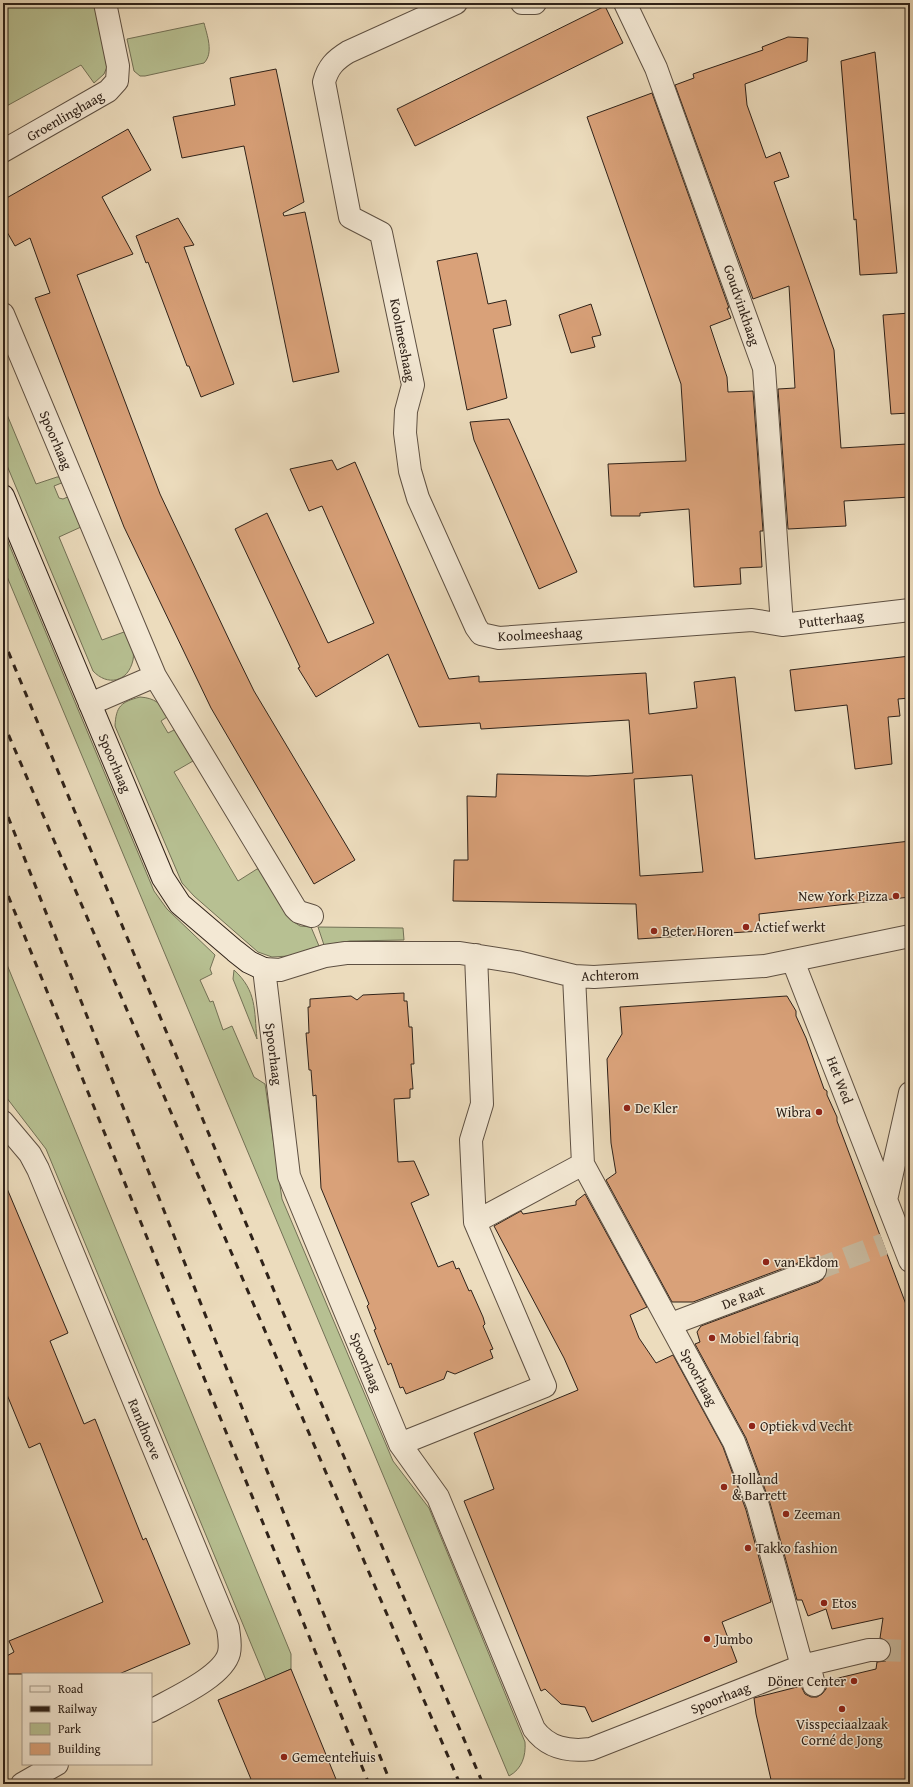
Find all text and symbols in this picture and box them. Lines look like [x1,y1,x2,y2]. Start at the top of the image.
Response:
street label: Groenlinghaag [23,86,107,146]
street label: Goudvinkhaag [719,262,765,348]
street label: Koolmeeshaag [385,297,421,384]
street label: Spoorhaag [35,407,77,473]
street label: Putterhaag [797,605,865,633]
street label: Koolmeeshaag [497,622,583,646]
street label: Spoorhaag [94,730,136,796]
place label: New York Pizza [798,886,888,906]
marker: New York Pizza [891,891,901,901]
place label: Actief werkt [754,917,826,937]
place label: Beter Horen [662,921,733,941]
marker: Actief werkt [741,922,751,932]
marker: Beter Horen [649,926,659,936]
street label: Achterom [581,964,640,986]
street label: Spoorhaag [260,1022,288,1086]
street label: Het Wed [822,1053,858,1107]
place label: De Kler [635,1098,678,1118]
place label: Wibra [776,1102,811,1122]
marker: De Kler [622,1103,632,1113]
marker: Wibra [814,1107,824,1117]
place label: van Ekdom [774,1252,839,1272]
marker: van Ekdom [761,1257,771,1267]
street label: De Raat [719,1280,767,1314]
place label: Mobiel fabriq [720,1328,799,1348]
street label: Spoorhaag [345,1329,387,1395]
marker: Mobiel fabriq [707,1333,717,1343]
street label: Spoorhaag [675,1345,723,1409]
street label: Randhoeve [123,1395,167,1463]
place label: Optiek vd Vecht [760,1416,853,1436]
marker: Optiek vd Vecht [747,1421,757,1431]
place label: Holland & Barrett [732,1469,787,1505]
marker: Holland & Barrett [719,1482,729,1492]
place label: Zeeman [794,1504,841,1524]
marker: Zeeman [781,1509,791,1519]
place label: Takko fashion [756,1538,838,1558]
marker: Takko fashion [743,1543,753,1553]
place label: Etos [832,1593,857,1613]
marker: Etos [819,1598,829,1608]
place label: Jumbo [713,1629,753,1649]
marker: Jumbo [702,1634,712,1644]
place label: Döner Center [768,1671,846,1691]
legend [22,1673,152,1765]
marker: Döner Center [849,1676,859,1686]
street label: Spoorhaag [687,1677,753,1719]
text: Road [58,1680,84,1697]
text: Railway [58,1700,97,1717]
marker: Visspeciaalzaak Corné de Jong [837,1704,847,1714]
place label: Visspeciaalzaak Corné de Jong [796,1714,889,1750]
text: Park [58,1720,82,1737]
text: Building [58,1740,101,1757]
place label: Gemeentehuis [292,1747,376,1767]
marker: Gemeentehuis [279,1752,289,1762]

